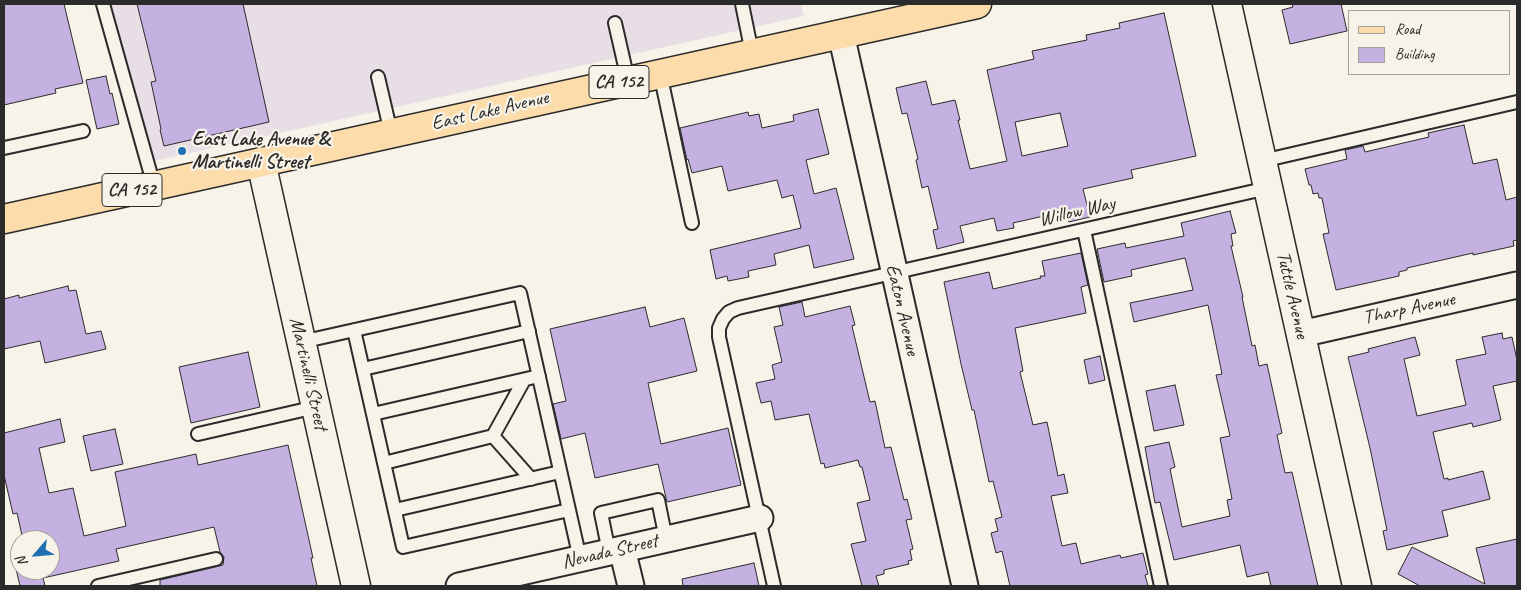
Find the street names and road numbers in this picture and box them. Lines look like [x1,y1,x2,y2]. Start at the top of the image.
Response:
road number: CA 152 [589,65,649,98]
street label: East Lake Avenue [429,86,551,136]
road number: CA 152 [102,174,162,206]
street label: Willow Way [1037,192,1117,232]
street label: Tuttle Avenue [1270,249,1314,341]
street label: Eaton Avenue [880,262,924,358]
street label: Tharp Avenue [1361,288,1457,330]
street label: Martinelli Street [283,315,333,433]
street label: Nevada Street [560,529,660,575]

